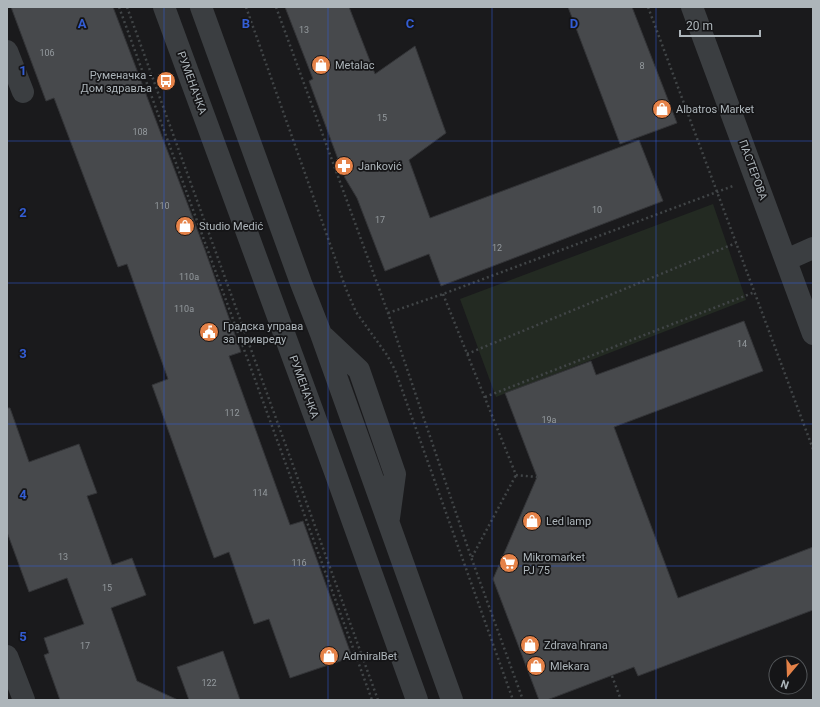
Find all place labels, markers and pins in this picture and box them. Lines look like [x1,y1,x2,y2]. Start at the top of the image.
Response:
shop icon: Metalac [310,54,332,76]
place label: Metalac [335,59,375,72]
place label: Руменачка - Дом здравља [81,69,152,95]
bus stop icon: Руменачка - Дом здравља [155,70,177,92]
shop icon: Albatros Market [651,98,673,120]
place label: Albatros Market [676,103,755,116]
pharmacy icon: Janković [333,155,355,177]
place label: Janković [358,160,402,173]
shop icon: Studio Medić [174,215,196,237]
place label: Studio Medić [199,220,263,233]
place label: Градска управа за привреду [223,320,303,346]
public building icon: Градска управа за привреду [198,321,220,343]
shop icon: Led lamp [521,510,543,532]
place label: Led lamp [546,515,591,528]
place label: Mikromarket PJ 75 [523,551,585,577]
supermarket icon: Mikromarket PJ 75 [498,552,520,574]
shop icon: Zdrava hrana [519,634,541,656]
place label: Zdrava hrana [544,639,608,652]
shop icon: AdmiralBet [318,645,340,667]
place label: AdmiralBet [343,650,398,663]
shop icon: Mlekara [525,655,547,677]
place label: Mlekara [550,660,589,673]

